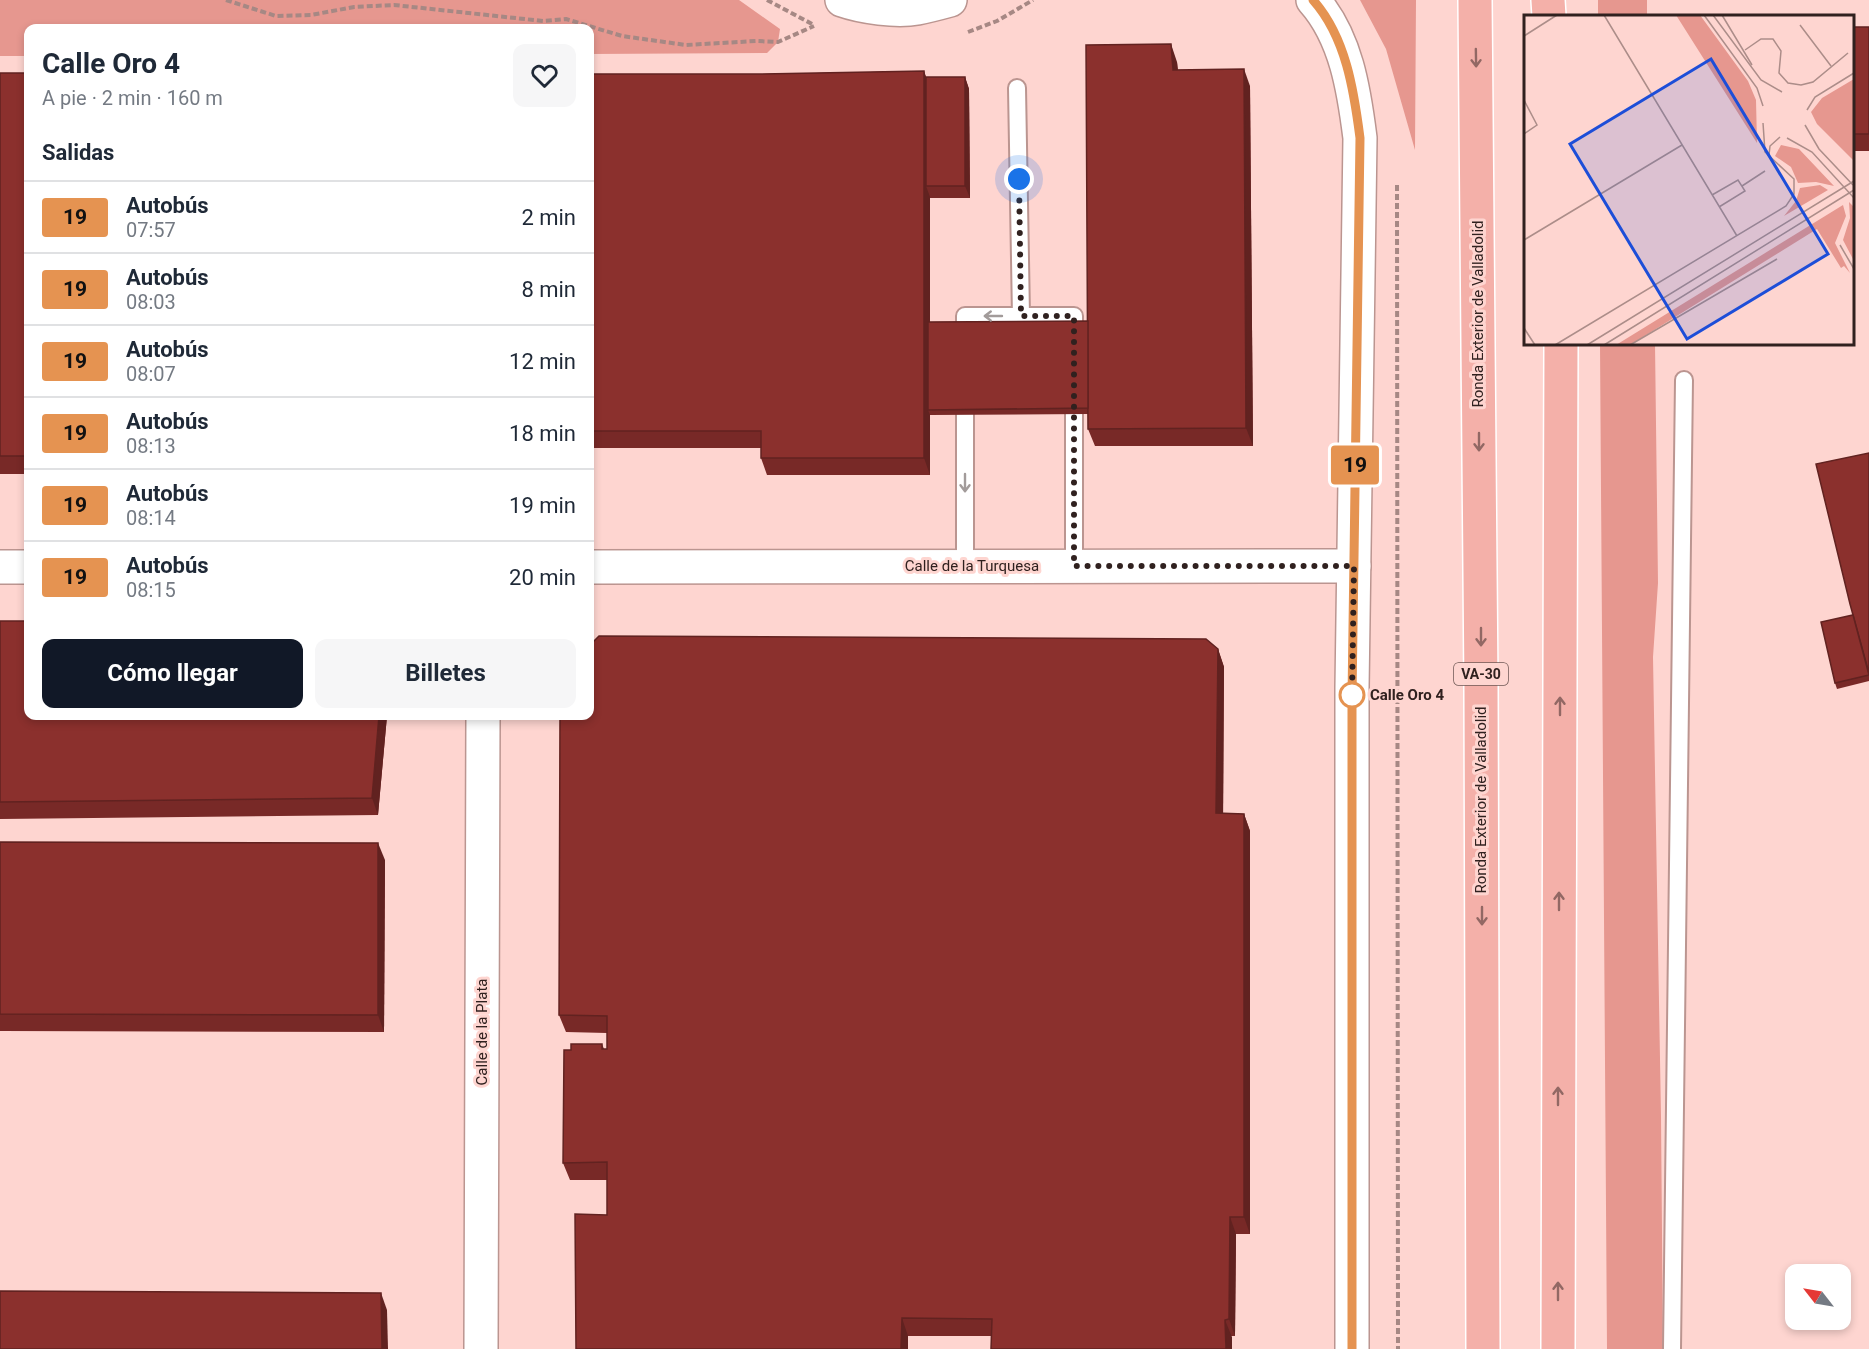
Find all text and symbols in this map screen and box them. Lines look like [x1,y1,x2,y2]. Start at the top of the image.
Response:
inset map [1524,15,1854,345]
button: heart [513,44,576,107]
text: Calle Oro 4 [42,47,180,80]
one-way arrow [1470,48,1482,68]
text: A pie · 2 min · 160 m [42,86,223,110]
text: Salidas [42,140,114,165]
your location [1004,164,1034,194]
text: Autobús [126,193,209,218]
text: 19 [63,205,87,229]
text: 2 min [521,205,576,230]
text: 07:57 [126,218,176,242]
street label: Ronda Exterior de Valladolid [1469,220,1487,408]
text: Autobús [126,265,209,290]
text: 19 [63,277,87,301]
text: 8 min [521,277,576,302]
text: 08:03 [126,290,176,314]
one-way arrow [984,310,1004,322]
text: Autobús [126,337,209,362]
text: 19 [63,349,87,373]
text: 12 min [509,349,576,374]
text: 08:07 [126,362,176,386]
text: Autobús [126,409,209,434]
text: 19 [63,421,87,445]
text: 18 min [509,421,576,446]
one-way arrow [1473,432,1485,452]
text: 08:13 [126,434,176,458]
line badge: 19 [1328,446,1382,484]
text: 19 [1343,453,1367,477]
one-way arrow [959,472,971,492]
text: Autobús [126,481,209,506]
text: 19 [63,493,87,517]
text: 19 min [509,493,576,518]
text: 08:14 [126,506,176,530]
text: Autobús [126,553,209,578]
street label: Calle de la Turquesa [905,557,1039,575]
text: 19 [63,565,87,589]
text: 20 min [509,565,576,590]
text: 08:15 [126,578,176,602]
one-way arrow [1475,627,1487,647]
button: Cómo llegar [42,639,303,708]
button: Billetes [315,639,576,708]
road number: VA-30 [1454,663,1508,685]
marker: Calle Oro 4 [1339,682,1365,708]
place label: Calle Oro 4 [1370,686,1444,704]
one-way arrow [1554,696,1566,716]
street label: Ronda Exterior de Valladolid [1472,706,1490,894]
one-way arrow [1553,891,1565,911]
one-way arrow [1476,906,1488,926]
street label: Calle de la Plata [473,979,491,1085]
one-way arrow [1552,1086,1564,1106]
north arrow [1785,1264,1851,1330]
map controls [1785,1264,1851,1330]
one-way arrow [1552,1281,1564,1301]

